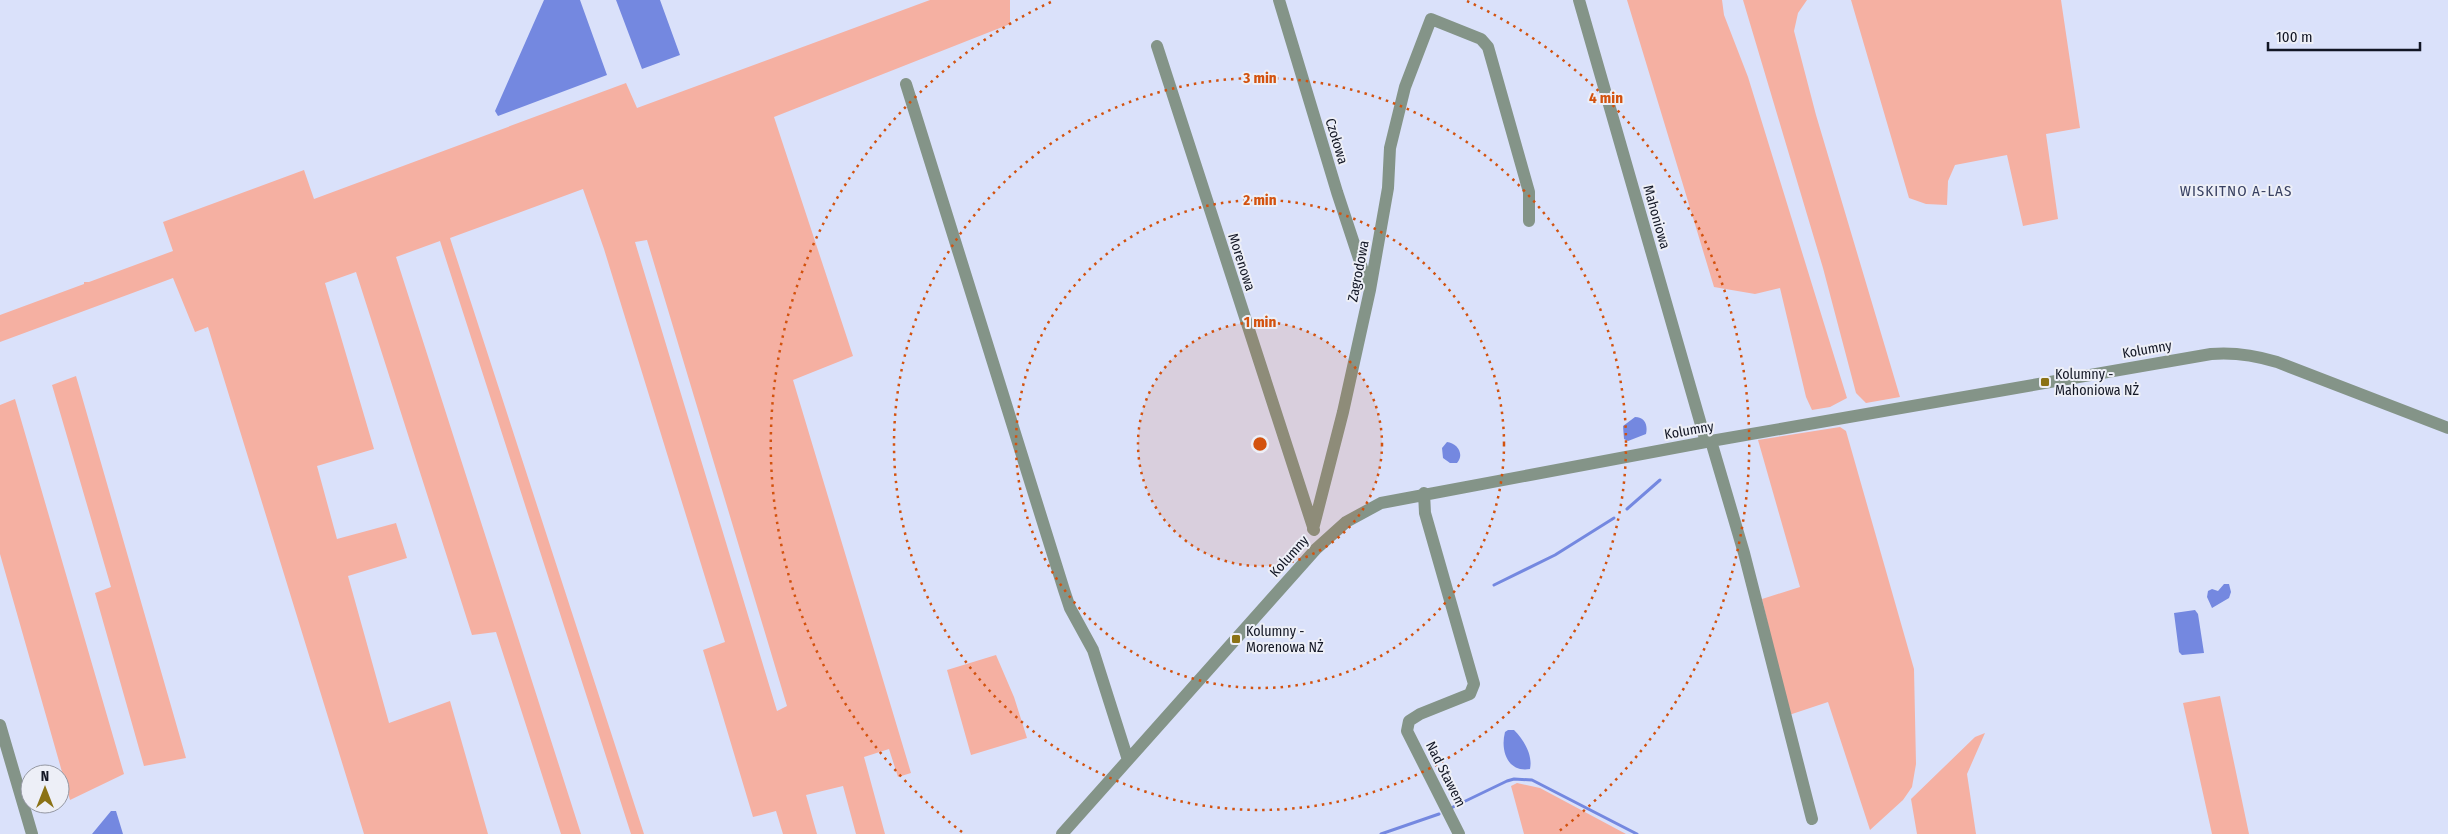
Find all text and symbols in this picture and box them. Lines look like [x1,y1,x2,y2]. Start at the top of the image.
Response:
scale bar [2268,20,2420,52]
text: 100 m [2276,28,2313,46]
text: 3 min [1242,69,1277,87]
text: 4 min [1589,89,1623,107]
street label: Czołowa [1322,116,1352,166]
district label: WISKITNO A-LAS [2180,182,2292,200]
street label: Mahoniowa [1639,183,1674,251]
text: 2 min [1242,191,1277,209]
street label: Morenowa [1224,231,1259,293]
street label: Zagrodowa [1344,239,1373,303]
text: 1 min [1244,313,1276,331]
street label: Kolumny [2121,337,2174,362]
place label: Kolumny - Mahoniowa NŻ [2055,366,2139,399]
marker: Kolumny - Mahoniowa NŻ [2039,376,2051,388]
street label: Kolumny [1663,418,1716,443]
centre of rings [1251,435,1269,453]
street label: Kolumny [1266,532,1313,581]
place label: Kolumny - Morenowa NŻ [1246,623,1324,656]
marker: Kolumny - Morenowa NŻ [1230,633,1242,645]
street label: Nad Stawem [1422,739,1469,810]
north arrow [20,764,70,814]
text: N [41,768,49,785]

